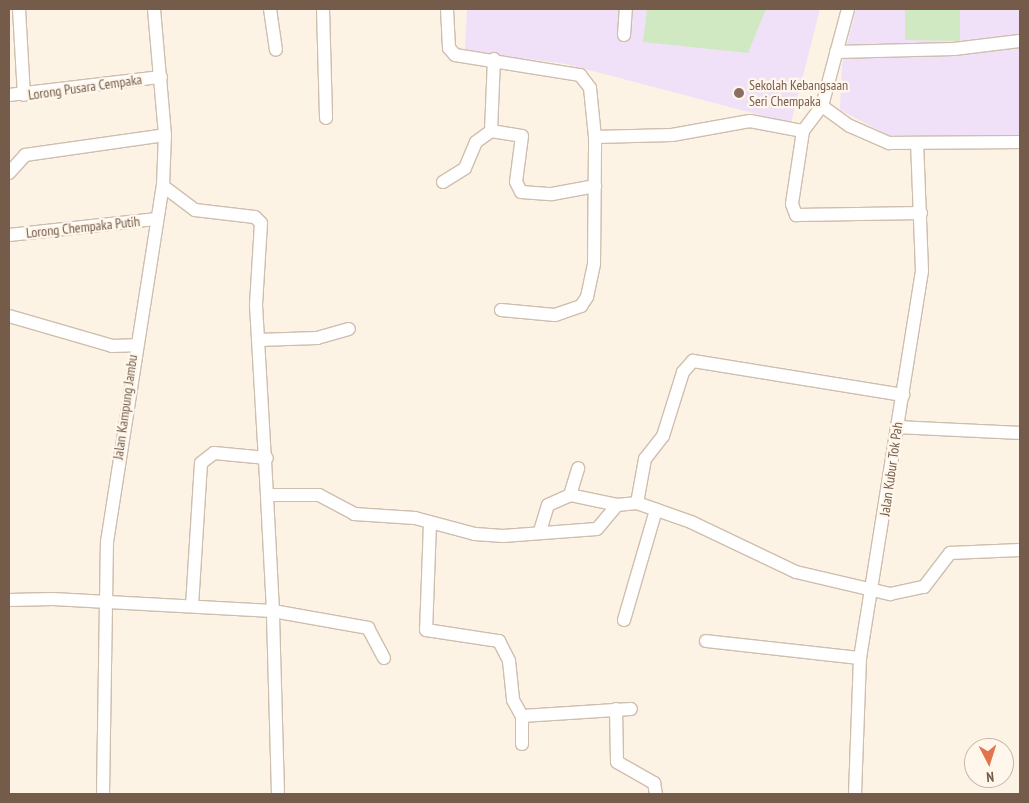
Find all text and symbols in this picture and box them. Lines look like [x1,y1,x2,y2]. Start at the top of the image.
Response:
street label: Lorong Pusara Cempaka [27,71,143,103]
place label: Sekolah Kebangsaan Seri Chempaka [749,77,848,110]
marker: Sekolah Kebangsaan Seri Chempaka [733,87,745,99]
street label: Lorong Chempaka Putih [25,213,141,241]
street label: Jalan Kampung Jambu [109,353,141,461]
street label: Jalan Kubur Tok Pah [876,421,906,517]
north arrow [964,738,1014,788]
text: N [986,768,995,786]

